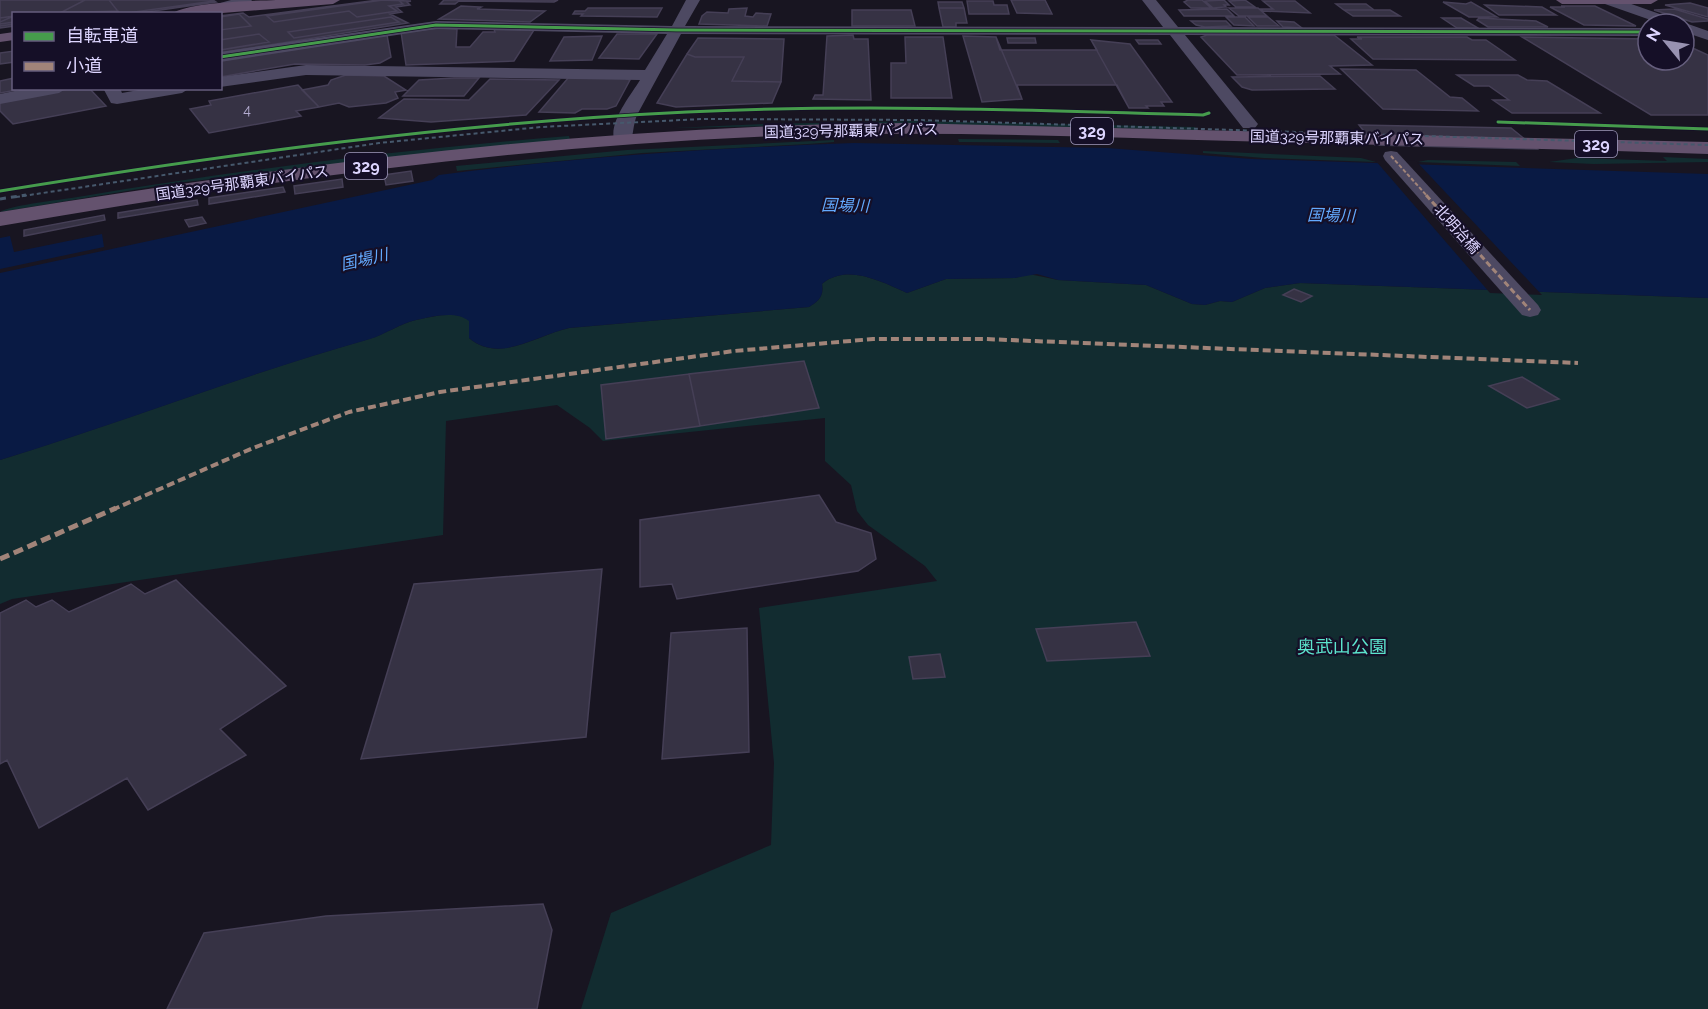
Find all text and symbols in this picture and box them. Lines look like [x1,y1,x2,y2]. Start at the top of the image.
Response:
legend [12,12,222,90]
north arrow [1636,12,1696,72]
text: 自転車道 [66,25,138,46]
text: N [1642,25,1665,45]
text: 小道 [66,55,102,76]
house number: 4 [243,102,251,118]
road number: 329 [1071,118,1113,144]
street label: 国道329号那覇東バイパス [764,120,938,142]
street label: 国道329号那覇東バイパス [1250,127,1424,149]
road number: 329 [1575,131,1617,157]
road number: 329 [345,153,387,179]
street label: 国道329号那覇東バイパス [154,162,330,204]
water label: 国場川 [821,196,871,215]
street label: 北明治橋 [1430,201,1484,257]
water label: 国場川 [1307,206,1357,225]
water label: 国場川 [339,244,392,274]
park label: 奥武山公園 [1297,636,1387,657]

